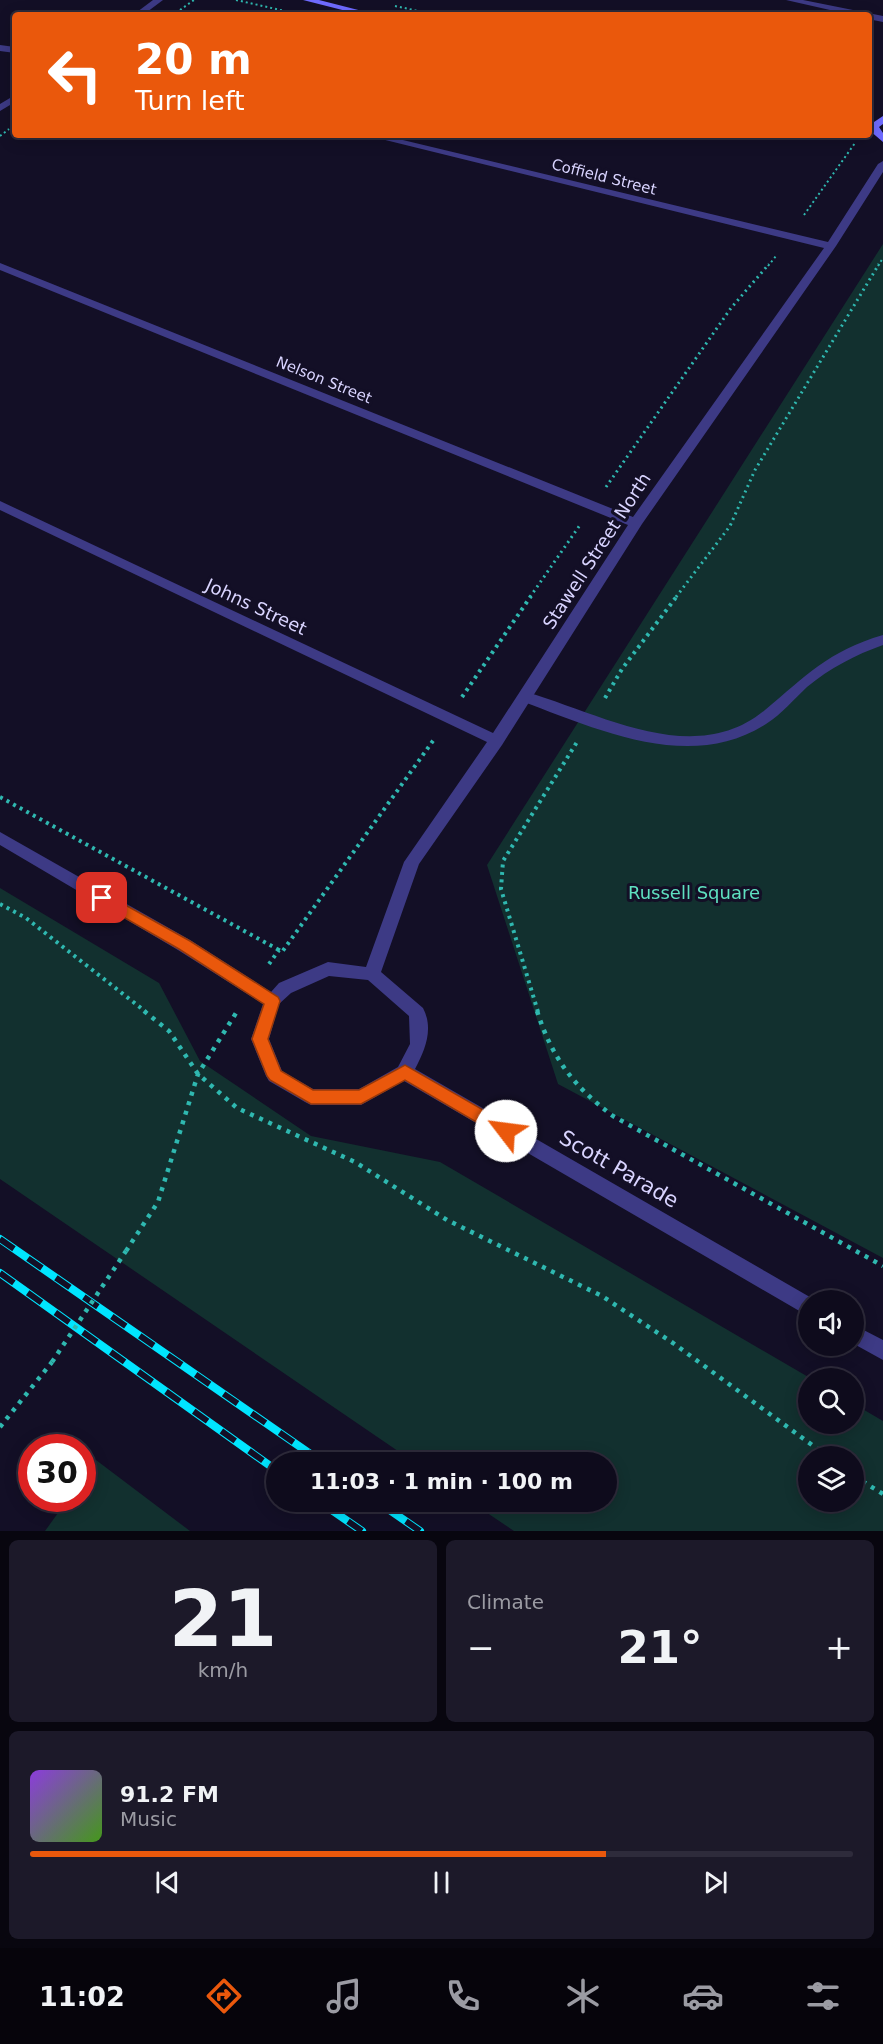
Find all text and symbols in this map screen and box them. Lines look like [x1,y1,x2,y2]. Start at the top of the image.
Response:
text: 20 m [135,35,252,84]
icon: left [36,36,114,114]
text: Turn left [135,85,245,116]
street label: Coffield Street [550,155,658,199]
street label: Nelson Street [274,353,375,407]
street label: Stawell Street North [538,469,655,633]
street label: Johns Street [202,574,310,639]
pin [76,872,127,923]
icon: arrive [85,881,118,914]
park label: Russell Square [628,882,760,903]
position arrow [474,1099,538,1163]
street label: Scott Parade [555,1125,683,1213]
map controls [798,1290,864,1512]
button: sound [798,1290,864,1356]
button: search [798,1368,864,1434]
speed limit sign: 30 [18,1434,96,1512]
button: layers [798,1446,864,1512]
text: 11:03 · 1 min · 100 m [310,1469,573,1494]
text: 21 [169,1574,277,1664]
text: Climate [467,1590,544,1614]
text: 21° [617,1621,703,1674]
text: − [467,1628,495,1667]
text: + [825,1628,853,1667]
text: km/h [198,1658,248,1682]
text: 91.2 FM [120,1782,219,1807]
text: Music [120,1807,177,1831]
icon: previous [151,1866,184,1899]
icon: pause [425,1866,458,1899]
icon: next [699,1866,732,1899]
icon: directions [203,1975,245,2017]
icon: music [323,1975,365,2017]
icon: phone [442,1975,484,2017]
icon: climate [562,1975,604,2017]
icon: car [682,1975,724,2017]
icon: filters [802,1975,844,2017]
text: 11:02 [39,1981,125,2012]

